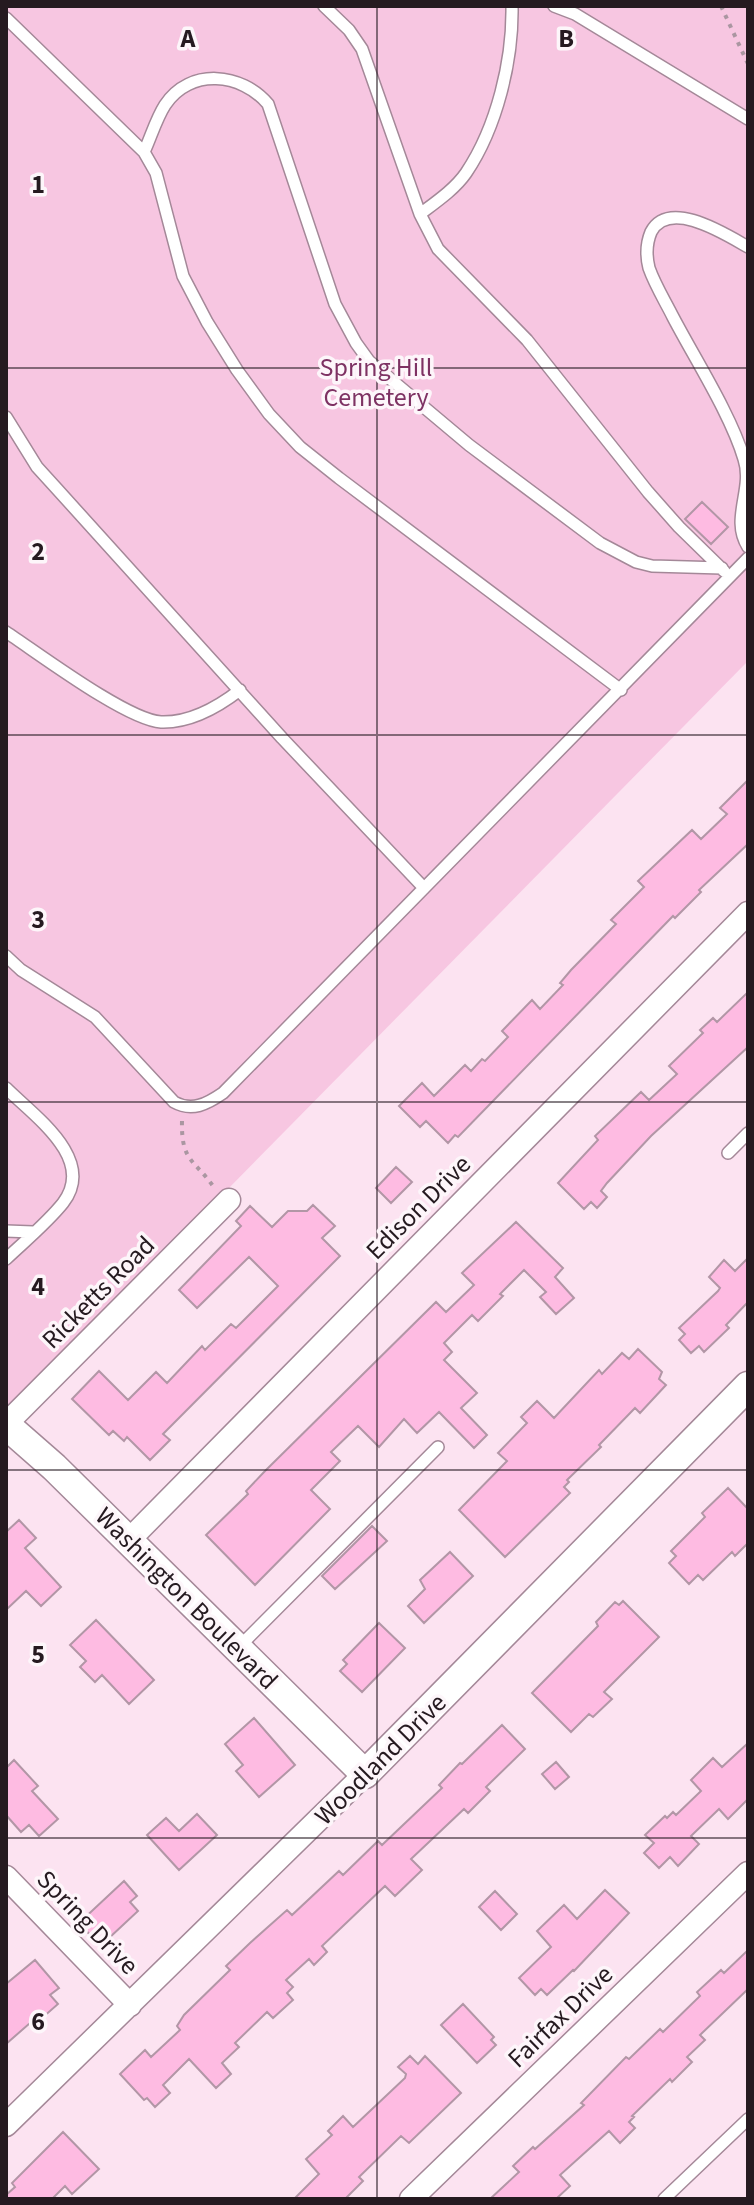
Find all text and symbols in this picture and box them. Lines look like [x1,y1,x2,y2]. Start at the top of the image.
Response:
text: A [180,20,197,57]
text: B [558,20,574,57]
text: 1 [31,166,45,203]
park label: Spring Hill Cemetery [320,349,432,416]
text: 2 [31,533,45,570]
text: 3 [31,901,45,938]
street label: Edison Drive [358,1147,479,1268]
street label: Ricketts Road [33,1227,163,1357]
text: 4 [31,1268,45,1305]
street label: Washington Boulevard [87,1499,286,1698]
text: 5 [31,1636,45,1673]
street label: Woodland Drive [306,1685,455,1834]
street label: Spring Drive [28,1862,147,1983]
street label: Fairfax Drive [499,1957,621,2076]
text: 6 [31,2003,45,2040]

